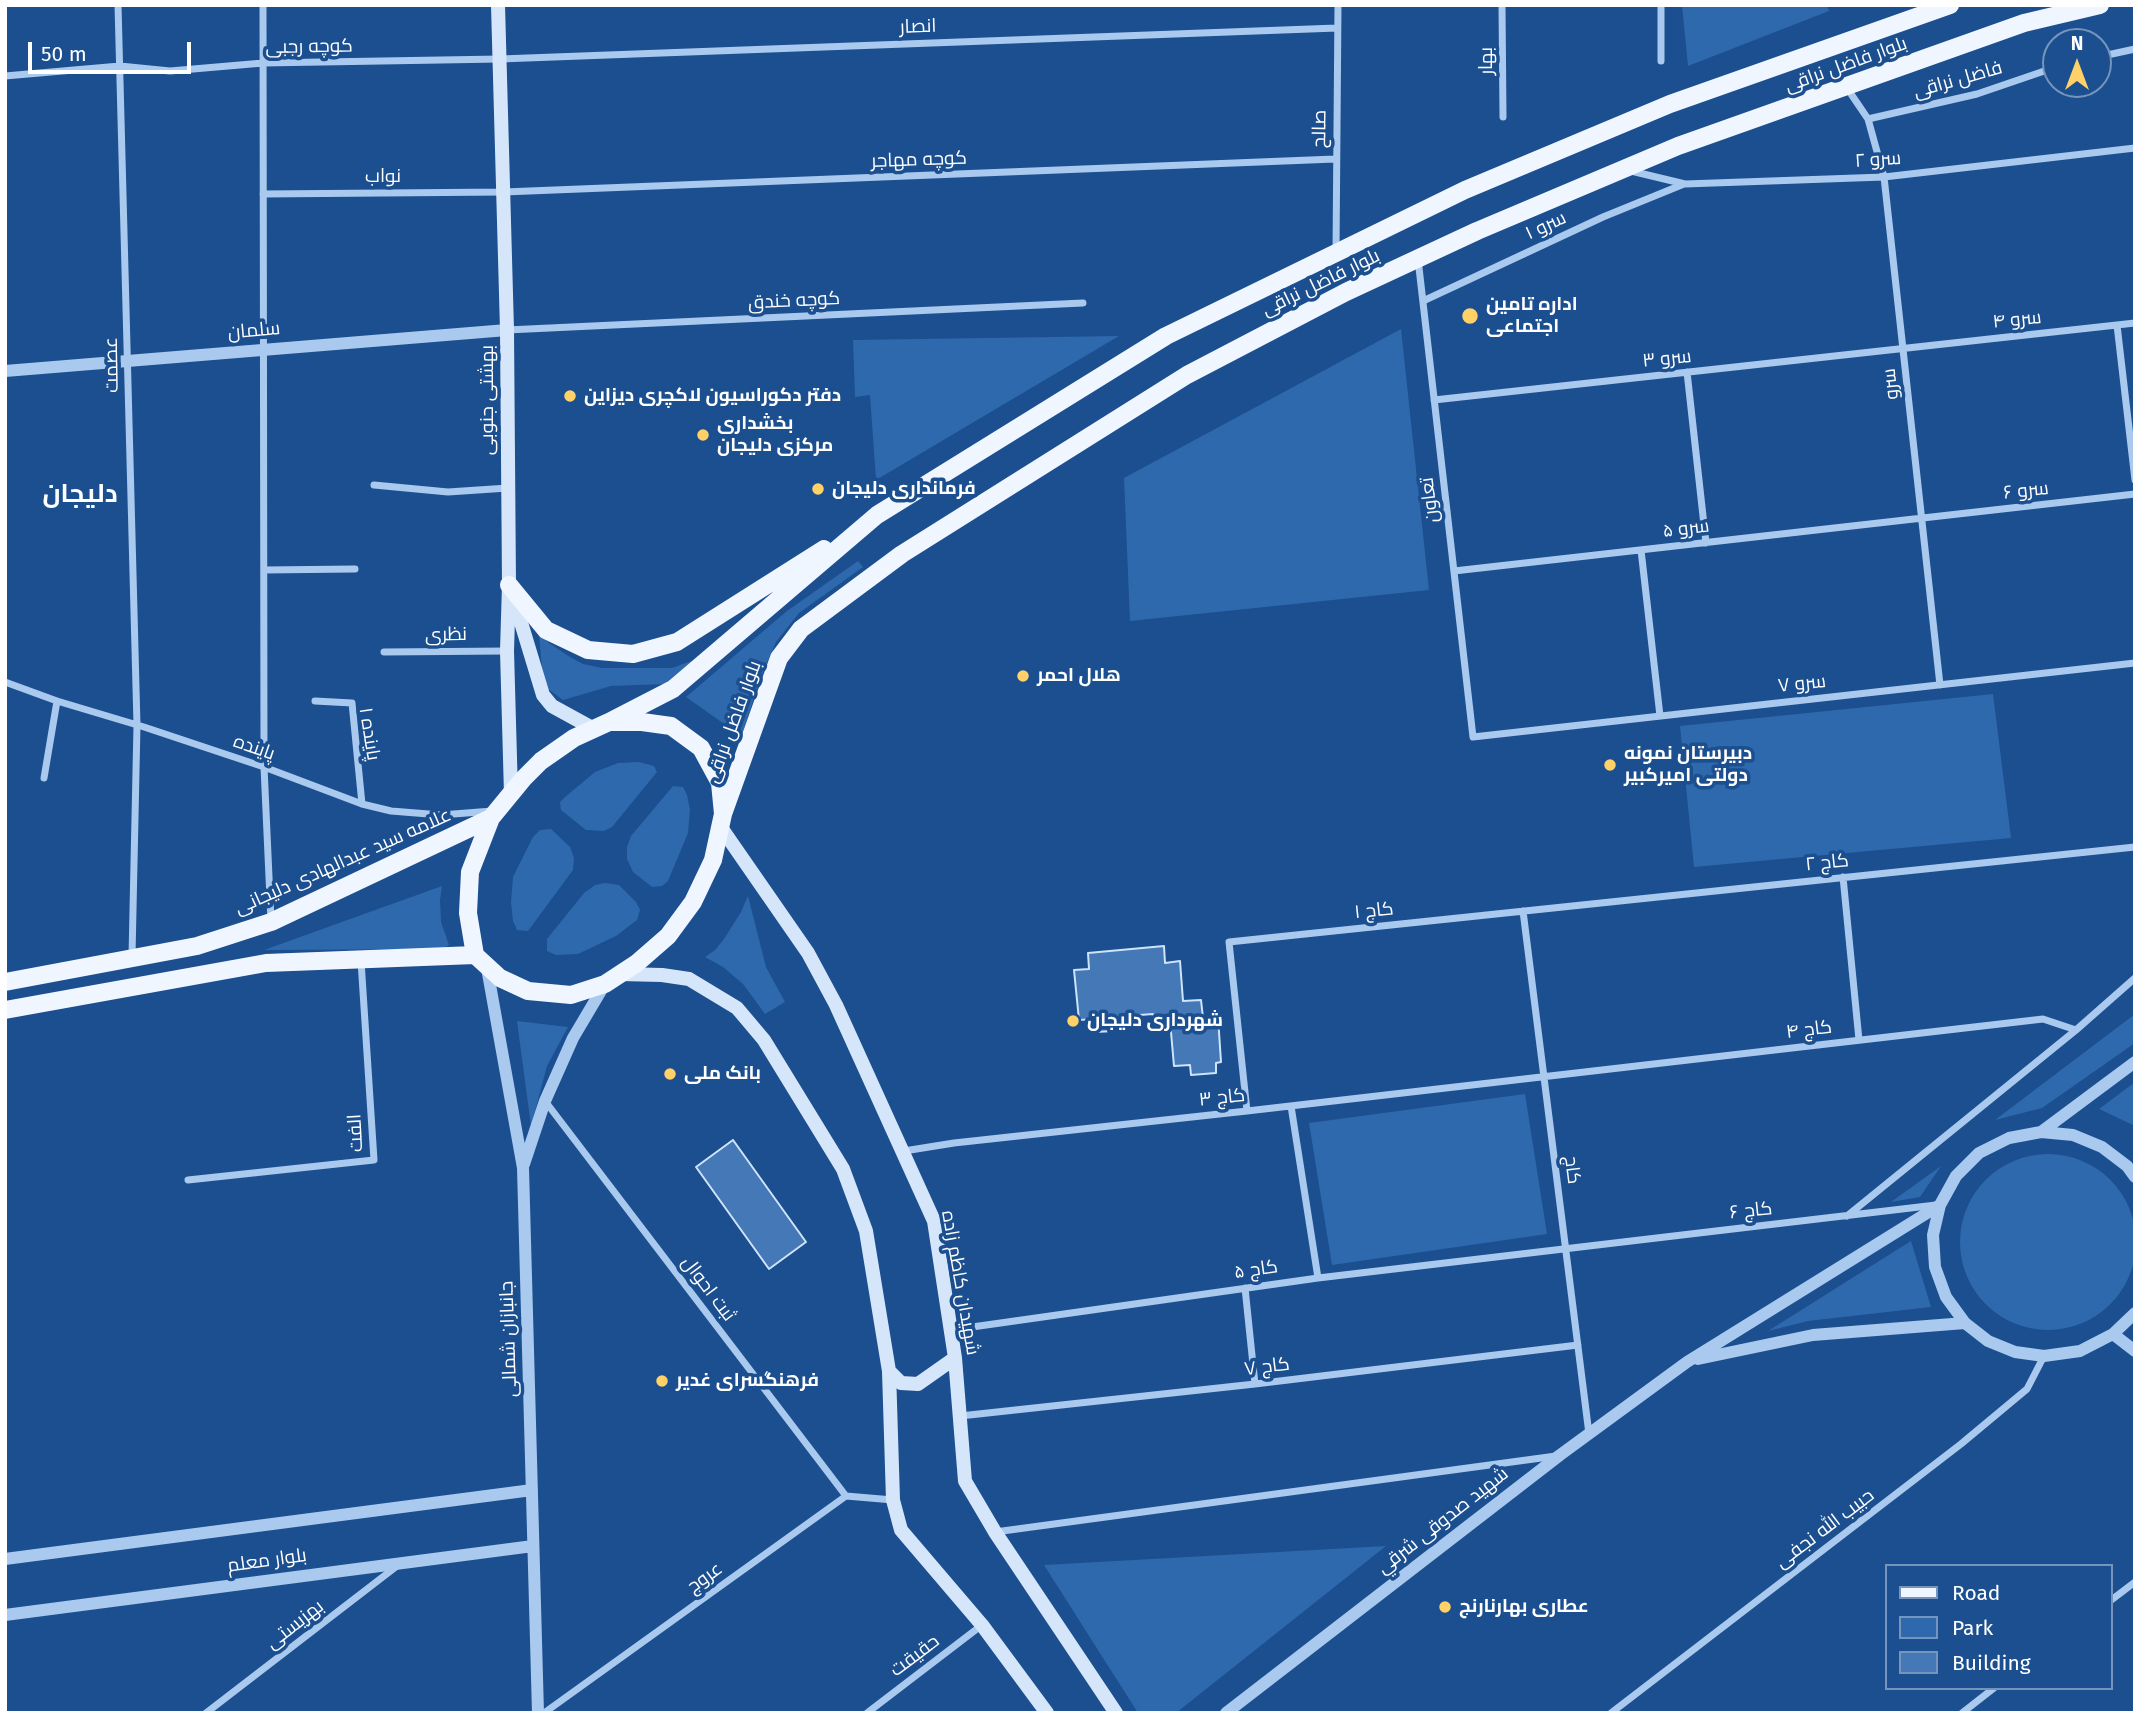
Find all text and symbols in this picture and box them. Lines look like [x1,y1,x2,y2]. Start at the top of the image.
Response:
street label: انصار [899,15,937,39]
scale bar [32,28,194,72]
north arrow [2042,28,2112,98]
street label: بلوار فاضل نراقی [1782,32,1910,98]
text: N [2071,32,2083,55]
street label: کوچه رجبی [265,35,353,59]
text: 50 m [41,41,87,67]
street label: بهار [1476,47,1498,75]
street label: فاضل نراقی [1911,56,2005,104]
street label: صالح [1308,110,1332,148]
street label: کوچه مهاجر [871,147,967,173]
street label: سرو ۲ [1854,147,1902,173]
street label: نواب [365,166,401,188]
street label: سرو ۱ [1522,207,1570,245]
street label: بلوار فاضل نراقی [1258,245,1384,321]
street label: کوچه خندق [747,287,841,315]
place label: اداره تامین اجتماعی [1486,294,1578,338]
marker: اداره تامین اجتماعی [1460,306,1480,326]
street label: سرو ۴ [1991,306,2043,334]
street label: سلمان [227,317,281,345]
street label: عصمت [100,337,124,393]
street label: بهشتی جنوبی [477,345,499,455]
street label: سرو ۳ [1641,345,1693,373]
street label: سرو [1878,367,1904,401]
place label: دفتر دکوراسیون لاکچری دیزاین [584,385,841,407]
marker: دفتر دکوراسیون لاکچری دیزاین [562,388,578,404]
place label: بخشداری مرکزی دلیجان [717,413,833,457]
marker: بخشداری مرکزی دلیجان [695,427,711,443]
street label: تعاون [1416,476,1444,524]
street label: سرو ۶ [2002,477,2050,505]
place label: فرمانداری دلیجان [832,478,976,500]
district label: دلیجان [42,479,118,511]
marker: فرمانداری دلیجان [810,481,826,497]
street label: سرو ۵ [1661,515,1711,543]
street label: نظری [425,623,467,647]
street label: بلوار فاضل نراقی [701,658,767,786]
place label: هلال احمر [1037,665,1121,687]
marker: هلال احمر [1015,668,1031,684]
street label: سرو ۷ [1777,670,1827,698]
street label: پاینده ۱ [354,706,384,762]
street label: پاینده [230,730,278,766]
place label: دبیرستان نمونه دولتی امیرکبیر [1624,743,1752,787]
marker: دبیرستان نمونه دولتی امیرکبیر [1602,757,1618,773]
street label: علامه سید عبدالهادی دلیجانی [231,804,455,920]
street label: کاج ۲ [1804,849,1850,877]
street label: کاج ۱ [1353,898,1395,924]
place label: شهرداری دلیجان [1087,1010,1223,1032]
marker: شهرداری دلیجان [1065,1013,1081,1029]
street label: کاج ۴ [1785,1016,1833,1044]
place label: بانک ملی [684,1063,761,1085]
marker: بانک ملی [662,1066,678,1082]
street label: کاج ۳ [1198,1084,1246,1112]
street label: الفت [344,1113,368,1153]
street label: کاج [1559,1154,1585,1186]
street label: کاج ۶ [1729,1197,1773,1225]
street label: شهیدان کاظم زاده [936,1209,984,1357]
street label: ثبت احوال [676,1252,740,1326]
street label: کاج ۵ [1233,1256,1279,1284]
street label: جانبازان شمالی [496,1280,522,1398]
street label: کاج ۷ [1243,1353,1291,1381]
place label: فرهنگسرای غدیر [676,1370,819,1392]
marker: فرهنگسرای غدیر [654,1373,670,1389]
street label: شهید صدوقی شرقي [1373,1463,1513,1579]
street label: حبیب الله نجفی [1771,1484,1879,1574]
street label: بلوار معلم [226,1544,308,1578]
street label: عروج [683,1558,727,1598]
legend [1884,1564,2112,1690]
text: Road [1952,1580,2000,1606]
street label: بهزیستی [262,1595,328,1655]
place label: عطاری بهارنارنج [1459,1596,1589,1618]
marker: عطاری بهارنارنج [1437,1599,1453,1615]
text: Park [1952,1615,1993,1641]
street label: حقیقت [886,1630,944,1682]
text: Building [1952,1650,2031,1676]

